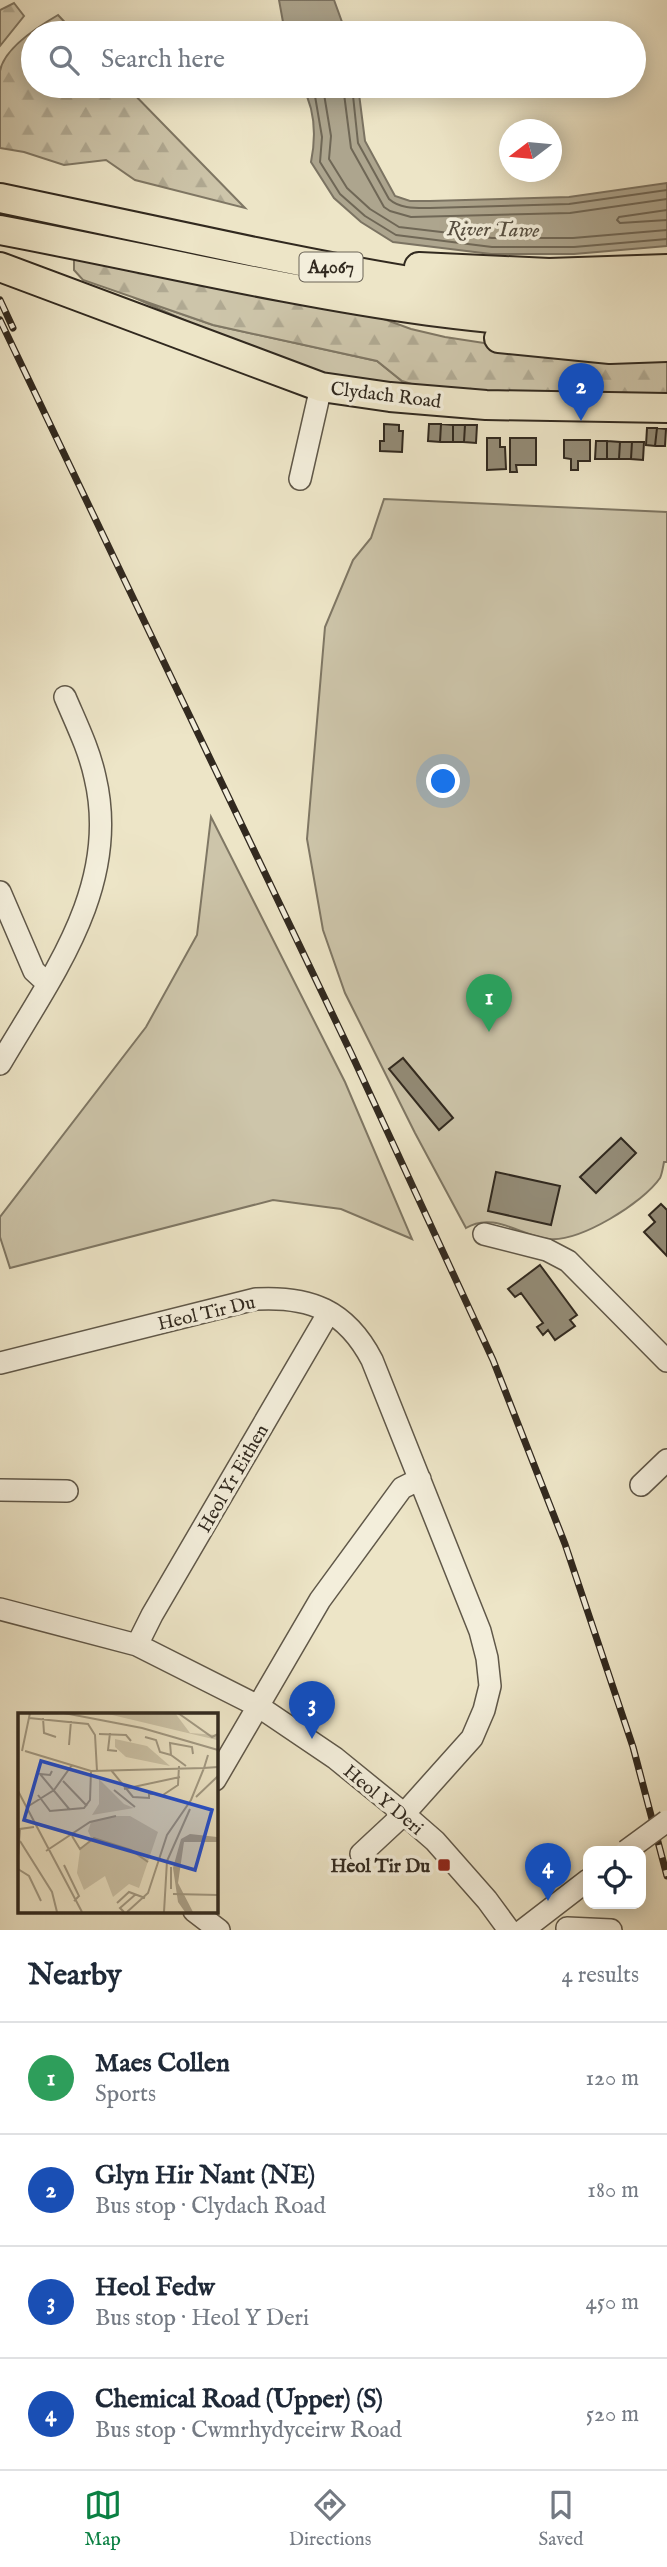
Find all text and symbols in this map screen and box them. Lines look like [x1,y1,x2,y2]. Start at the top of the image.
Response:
search box [21,21,646,98]
icon: search [45,41,83,79]
text: Search here [101,43,225,76]
north arrow [499,119,562,182]
water label: River Tawe [446,216,540,245]
road number: A4067 [300,253,362,282]
pin: 2 [558,363,604,421]
street label: Clydach Road [329,377,443,415]
your location [426,764,460,798]
pin: 1 [466,974,512,1032]
street label: Heol Tir Du [155,1291,258,1337]
street label: Heol Yr Eithen [193,1420,275,1538]
pin: 3 [289,1681,335,1739]
inset map [18,1713,217,1912]
street label: Heol Y Deri [338,1760,428,1841]
pin: 4 [525,1843,571,1901]
map controls [583,1846,646,1909]
button: locate [583,1846,646,1909]
place label: Heol Tir Du [331,1855,430,1879]
marker: Heol Tir Du [436,1857,452,1873]
text: Nearby [28,1957,121,1995]
text: 4 results [561,1961,639,1990]
text: Maes Collen [95,2047,230,2080]
text: 1 [47,2064,55,2093]
text: 120 m [586,2064,639,2093]
text: Sports [95,2080,156,2109]
text: Glyn Hir Nant (NE) [95,2159,315,2192]
text: 2 [46,2176,56,2205]
text: 180 m [587,2176,639,2205]
text: Bus stop · Clydach Road [95,2192,326,2221]
text: Heol Fedw [95,2271,215,2304]
text: 3 [47,2288,55,2317]
text: 450 m [585,2288,639,2317]
text: Bus stop · Heol Y Deri [95,2304,309,2333]
text: Chemical Road (Upper) (S) [95,2383,383,2416]
text: 4 [45,2400,57,2429]
text: 520 m [586,2400,639,2429]
text: Bus stop · Cwmrhydyceirw Road [95,2416,402,2445]
tab: Map [84,2486,122,2552]
tab: Directions [289,2486,371,2552]
tab: Saved [538,2486,583,2552]

